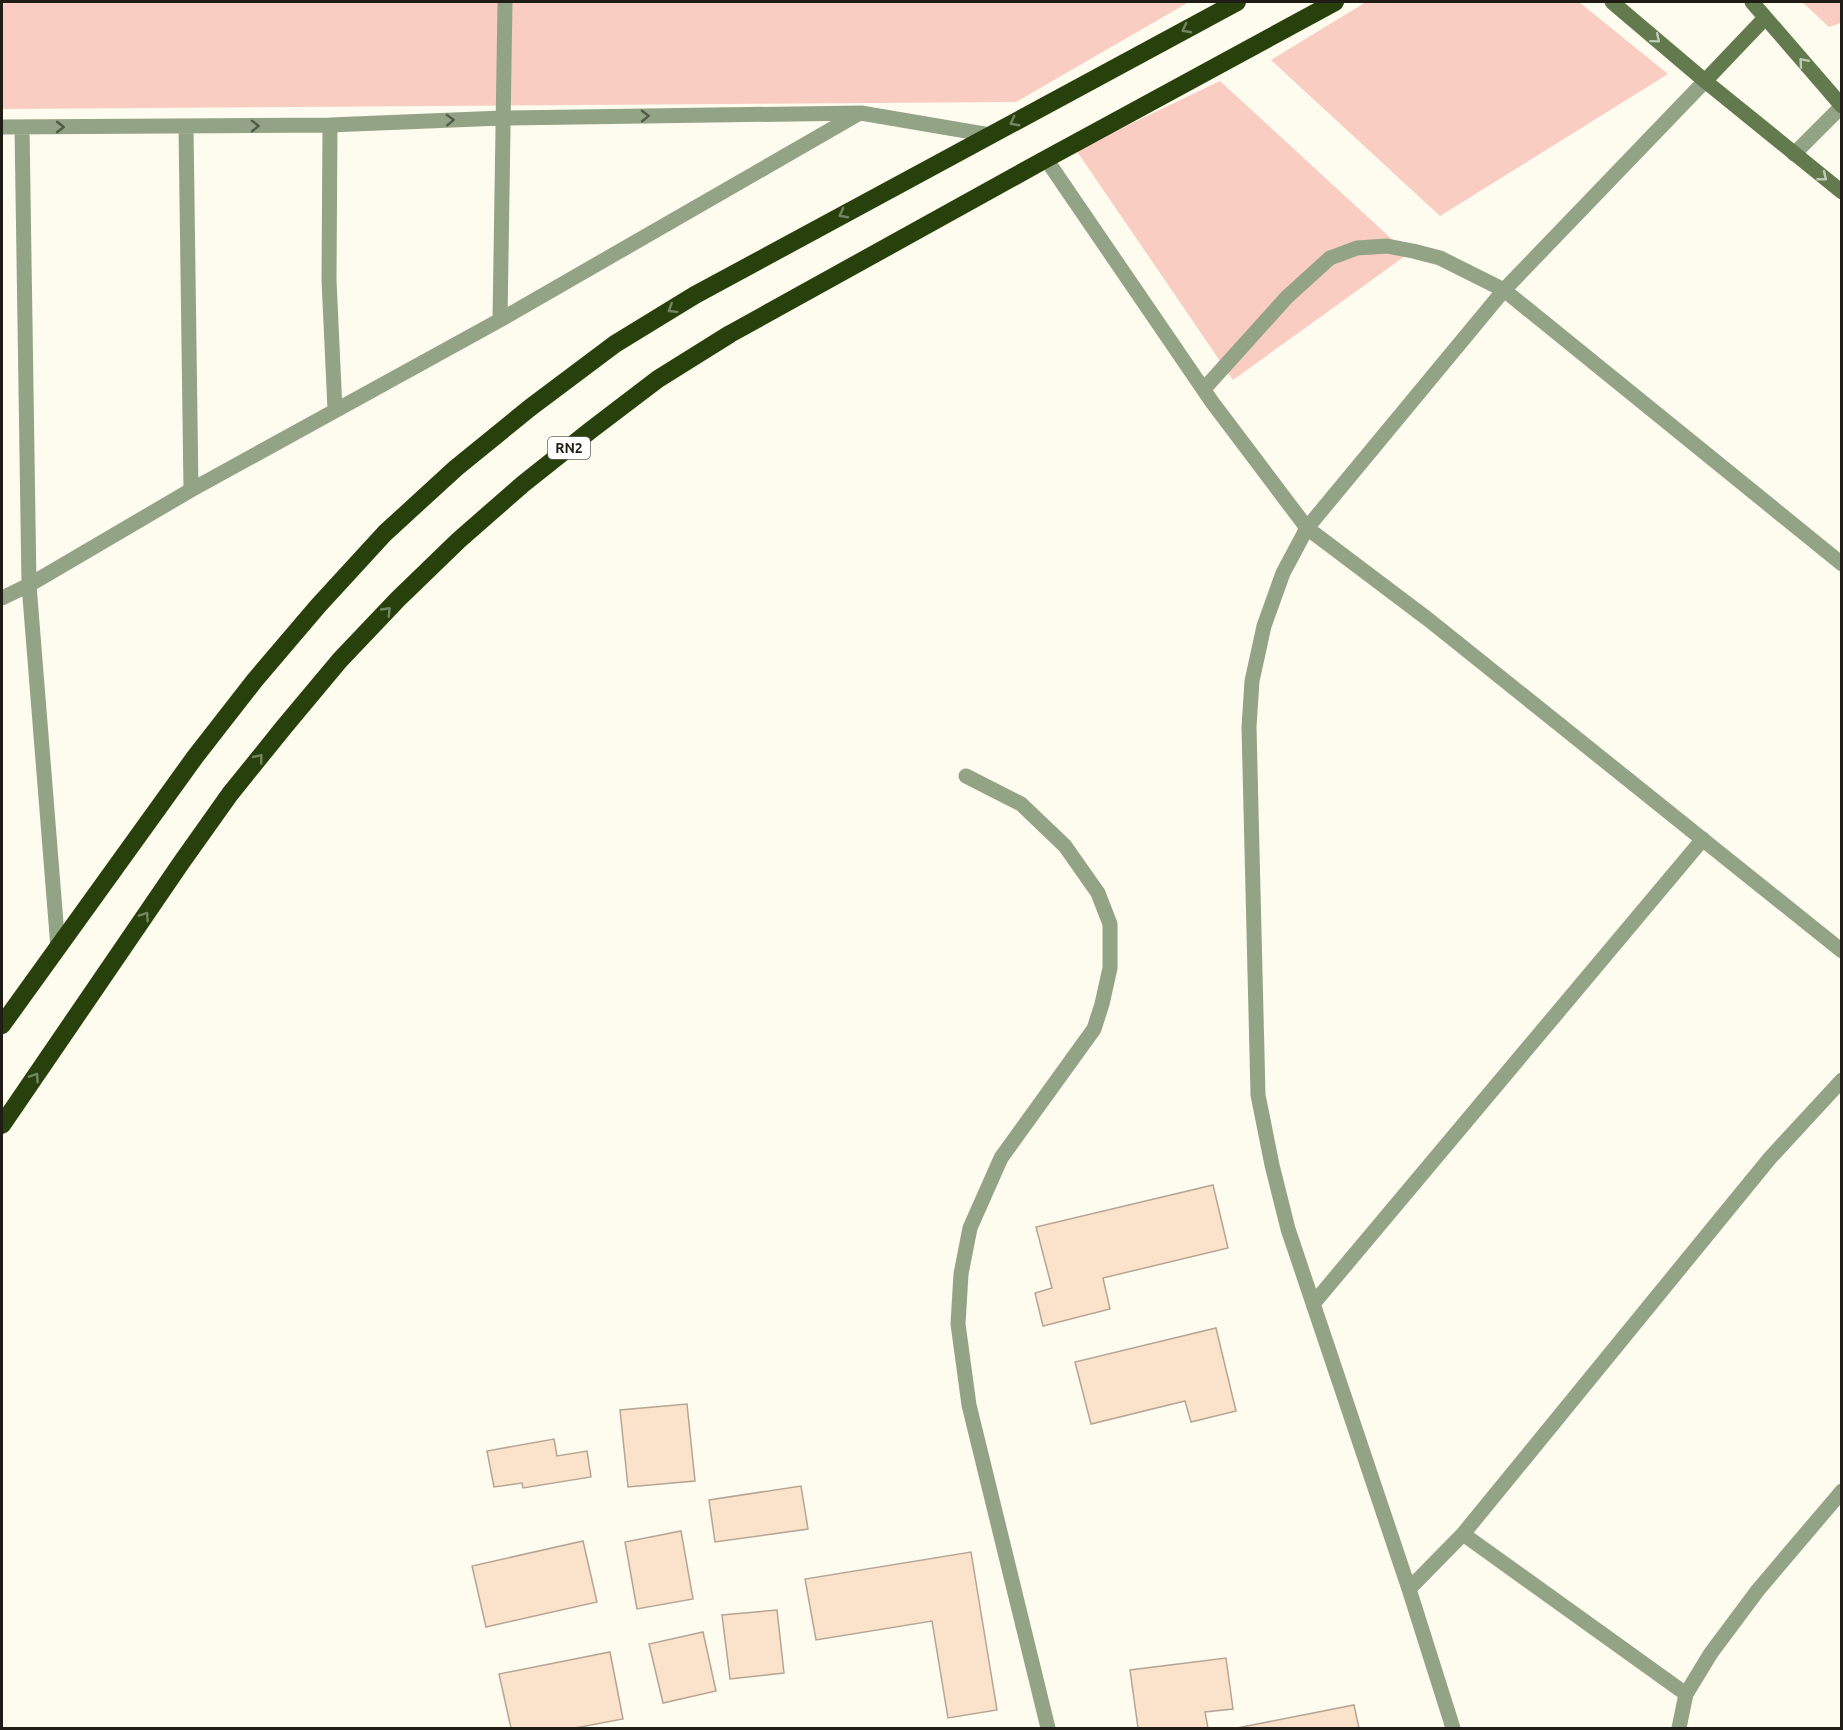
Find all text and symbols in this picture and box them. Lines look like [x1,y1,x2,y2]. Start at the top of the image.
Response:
one-way arrow [1182,22,1192,33]
one-way arrow [1649,32,1660,43]
one-way arrow [1799,58,1810,69]
one-way arrow [640,110,649,122]
one-way arrow [445,114,454,126]
one-way arrow [1010,115,1021,126]
one-way arrow [250,120,259,132]
one-way arrow [55,121,64,133]
one-way arrow [1816,169,1827,180]
one-way arrow [838,207,849,218]
one-way arrow [668,302,678,314]
road number: RN2 [548,437,590,459]
one-way arrow [379,607,390,618]
one-way arrow [252,754,263,765]
one-way arrow [137,912,149,922]
one-way arrow [27,1073,39,1083]

